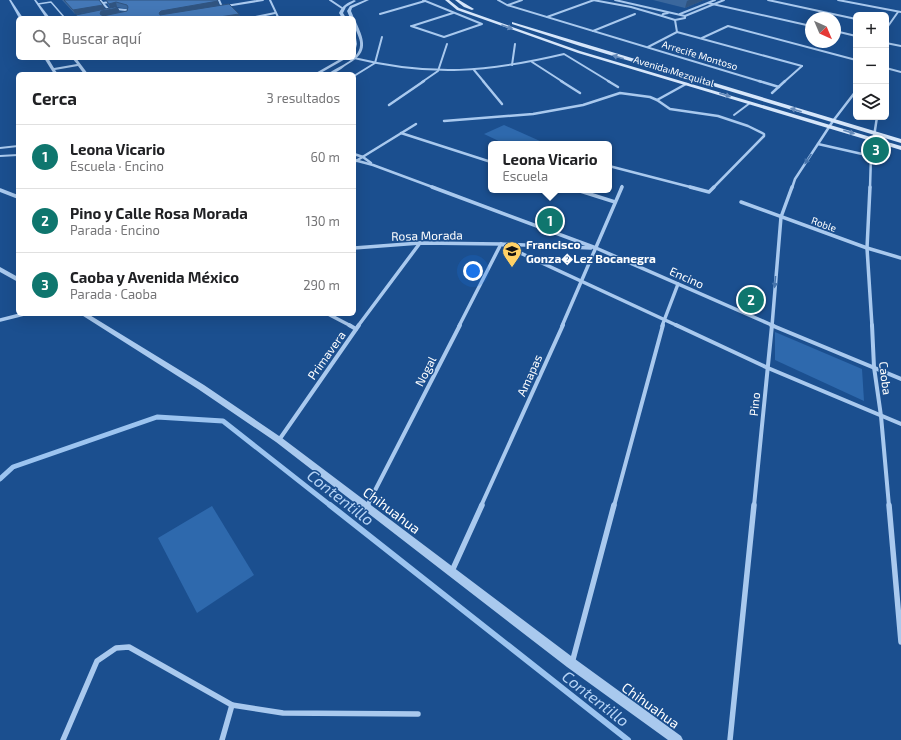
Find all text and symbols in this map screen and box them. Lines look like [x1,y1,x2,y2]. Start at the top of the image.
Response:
north arrow [805,12,841,48]
map controls [853,12,889,120]
button: + [853,12,889,48]
search box [16,16,356,60]
one-way arrow [502,24,514,30]
icon: search [30,27,52,49]
text: Buscar aquí [62,29,141,47]
street label: Arrecife Montoso [661,38,740,72]
button: − [853,48,889,84]
street label: Avenida Mezquital [632,53,716,89]
one-way arrow [612,54,624,60]
button: layers [853,84,889,120]
text: Cerca [32,88,77,108]
text: 3 resultados [267,90,340,106]
one-way arrow [719,92,731,98]
one-way arrow [790,107,802,113]
one-way arrow [844,130,856,136]
pin: 3 [863,135,889,165]
text: Leona Vicario [70,140,165,158]
popup [488,141,612,193]
text: 1 [42,149,48,165]
text: 60 m [310,149,340,165]
text: Leona Vicario [502,150,598,168]
one-way arrow [804,154,812,164]
text: Escuela · Encino [70,158,164,174]
text: Escuela [502,168,548,184]
text: Pino y Calle Rosa Morada [70,204,248,222]
pin: 1 [537,206,563,236]
text: 2 [41,213,49,229]
text: 130 m [305,213,340,229]
street label: Roble [810,214,838,234]
text: Parada · Encino [70,222,160,238]
street label: Rosa Morada [391,227,463,243]
place label: Francisco Gonza�Lez Bocanegra [526,237,656,266]
school or university icon: Francisco Gonza�Lez Bocanegra [501,240,523,268]
your location [463,261,483,281]
street label: Encino [668,263,707,291]
text: Caoba y Avenida México [70,268,239,286]
one-way arrow [771,276,778,288]
text: 3 [41,277,49,293]
text: 290 m [303,277,340,293]
pin: 2 [738,285,764,315]
text: Parada · Caoba [70,286,157,302]
street label: Primavera [304,328,348,382]
street label: Amapas [514,352,544,398]
street label: Nogal [411,353,439,388]
street label: Caoba [877,360,895,396]
street label: Pino [746,391,762,417]
water label: Contentillo [304,465,378,529]
street label: Chihuahua [360,483,424,537]
water label: Contentillo [559,666,633,730]
street label: Chihuahua [619,678,683,732]

